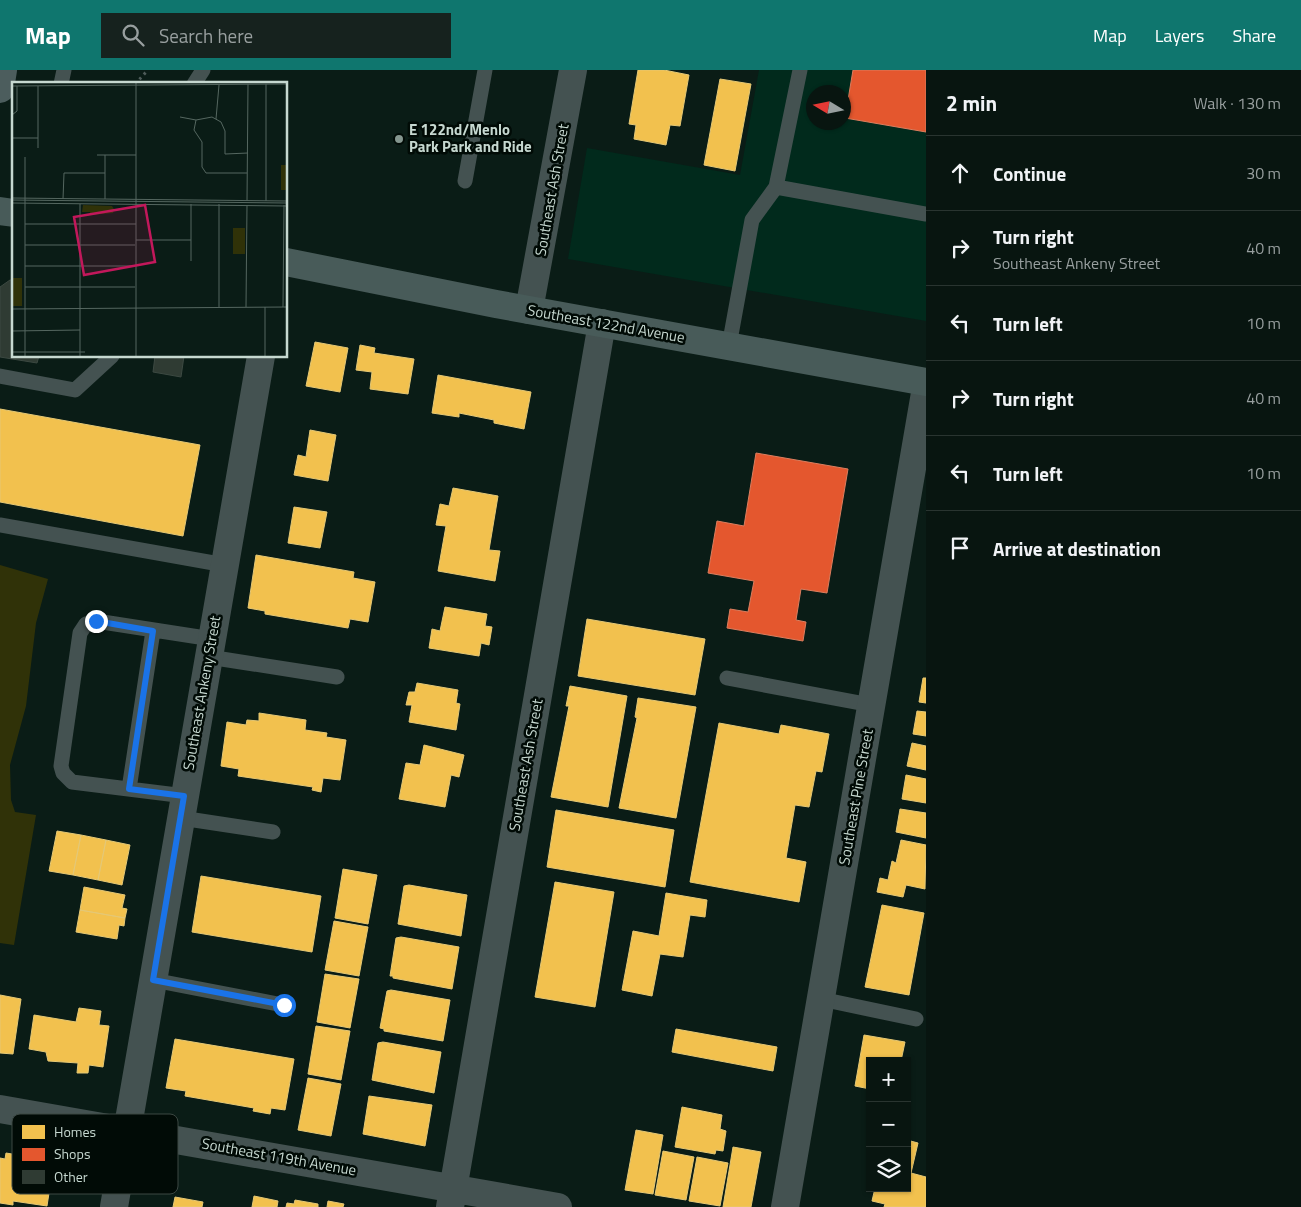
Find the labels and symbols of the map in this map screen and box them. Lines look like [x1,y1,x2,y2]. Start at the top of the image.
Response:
inset map [12,82,288,358]
north arrow [806,85,851,130]
place label: E 122nd/Menlo Park Park and Ride [409,118,532,158]
street label: Southeast Ash Street [529,121,575,258]
marker: E 122nd/Menlo Park Park and Ride [393,133,405,145]
street label: Southeast 122nd Avenue [526,298,687,349]
route end [85,610,108,633]
street label: Southeast Ankeny Street [177,613,227,772]
street label: Southeast Ash Street [503,696,549,833]
street label: Southeast Pine Street [832,726,879,867]
route start [273,994,296,1017]
legend [12,1114,178,1194]
text: Homes [54,1121,96,1142]
street label: Southeast 119th Avenue [200,1132,358,1181]
text: Shops [54,1143,90,1164]
text: Other [54,1166,88,1187]

